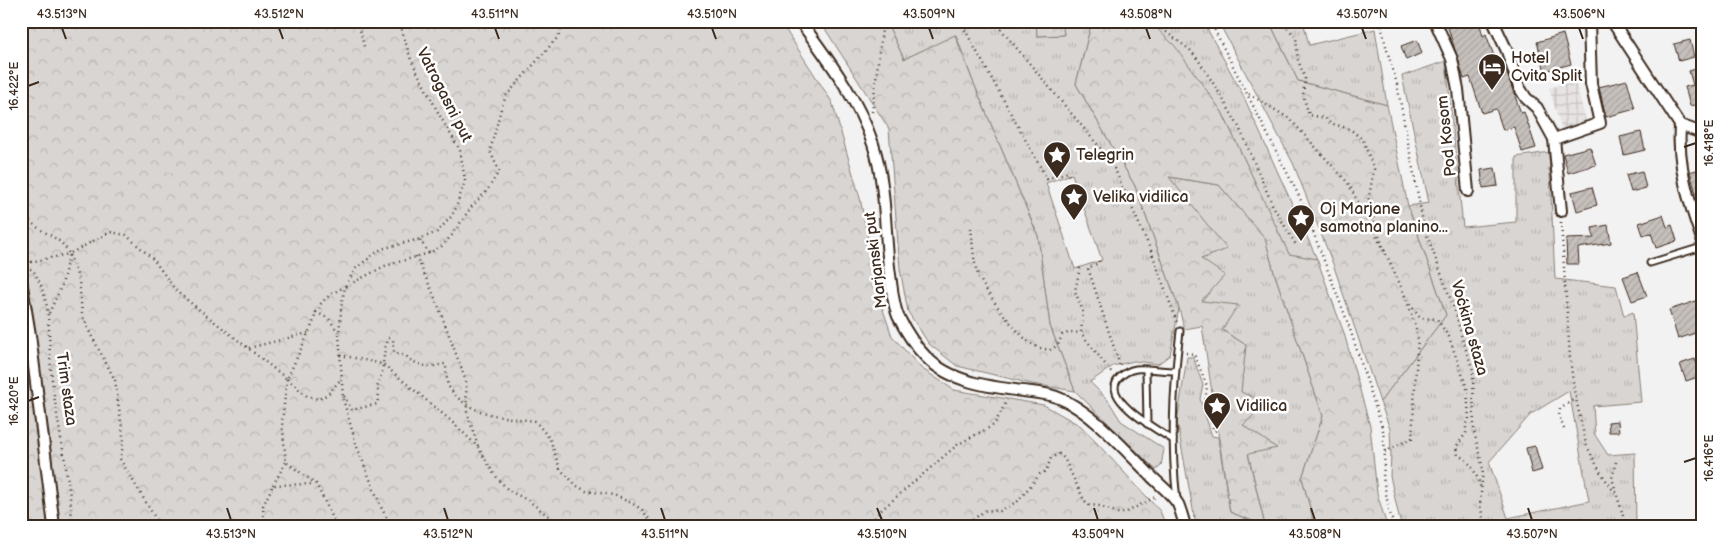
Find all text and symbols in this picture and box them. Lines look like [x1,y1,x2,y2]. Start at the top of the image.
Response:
text: 43.513°N [37,7,87,22]
text: 43.512°N [254,7,304,22]
text: 43.511°N [471,7,519,22]
text: 43.510°N [687,7,737,22]
text: 43.509°N [903,7,955,22]
text: 43.508°N [1120,7,1172,22]
text: 43.507°N [1336,7,1388,22]
text: 43.506°N [1553,7,1605,22]
street label: Vatrogasni put [412,45,476,145]
place label: Hotel Cvita Split [1511,49,1583,86]
hotel icon: Hotel Cvita Split [1477,52,1507,91]
text: 16.422°E [7,61,22,110]
street label: Pod Kosom [1433,94,1461,178]
text: 16.418°E [1702,120,1717,166]
place icon: Telegrin [1042,140,1072,179]
place label: Telegrin [1076,146,1134,165]
place icon: Velika vidilica [1059,182,1089,221]
place label: Velika vidilica [1093,188,1189,207]
place label: Oj Marjane samotna planino... [1320,200,1448,237]
place icon: Oj Marjane samotna planino... [1286,203,1316,242]
street label: Marjanski put [861,210,891,309]
street label: Voćkina staza [1446,278,1492,378]
street label: Trim staza [51,351,81,427]
text: 16.420°E [7,376,22,426]
place icon: Vidilica [1202,391,1232,430]
place label: Vidilica [1236,397,1287,416]
text: 16.416°E [1702,435,1717,481]
text: 43.513°N [206,527,256,542]
text: 43.512°N [423,527,473,542]
text: 43.511°N [641,527,689,542]
text: 43.510°N [857,527,907,542]
text: 43.509°N [1072,527,1124,542]
text: 43.508°N [1289,527,1341,542]
text: 43.507°N [1506,527,1558,542]

